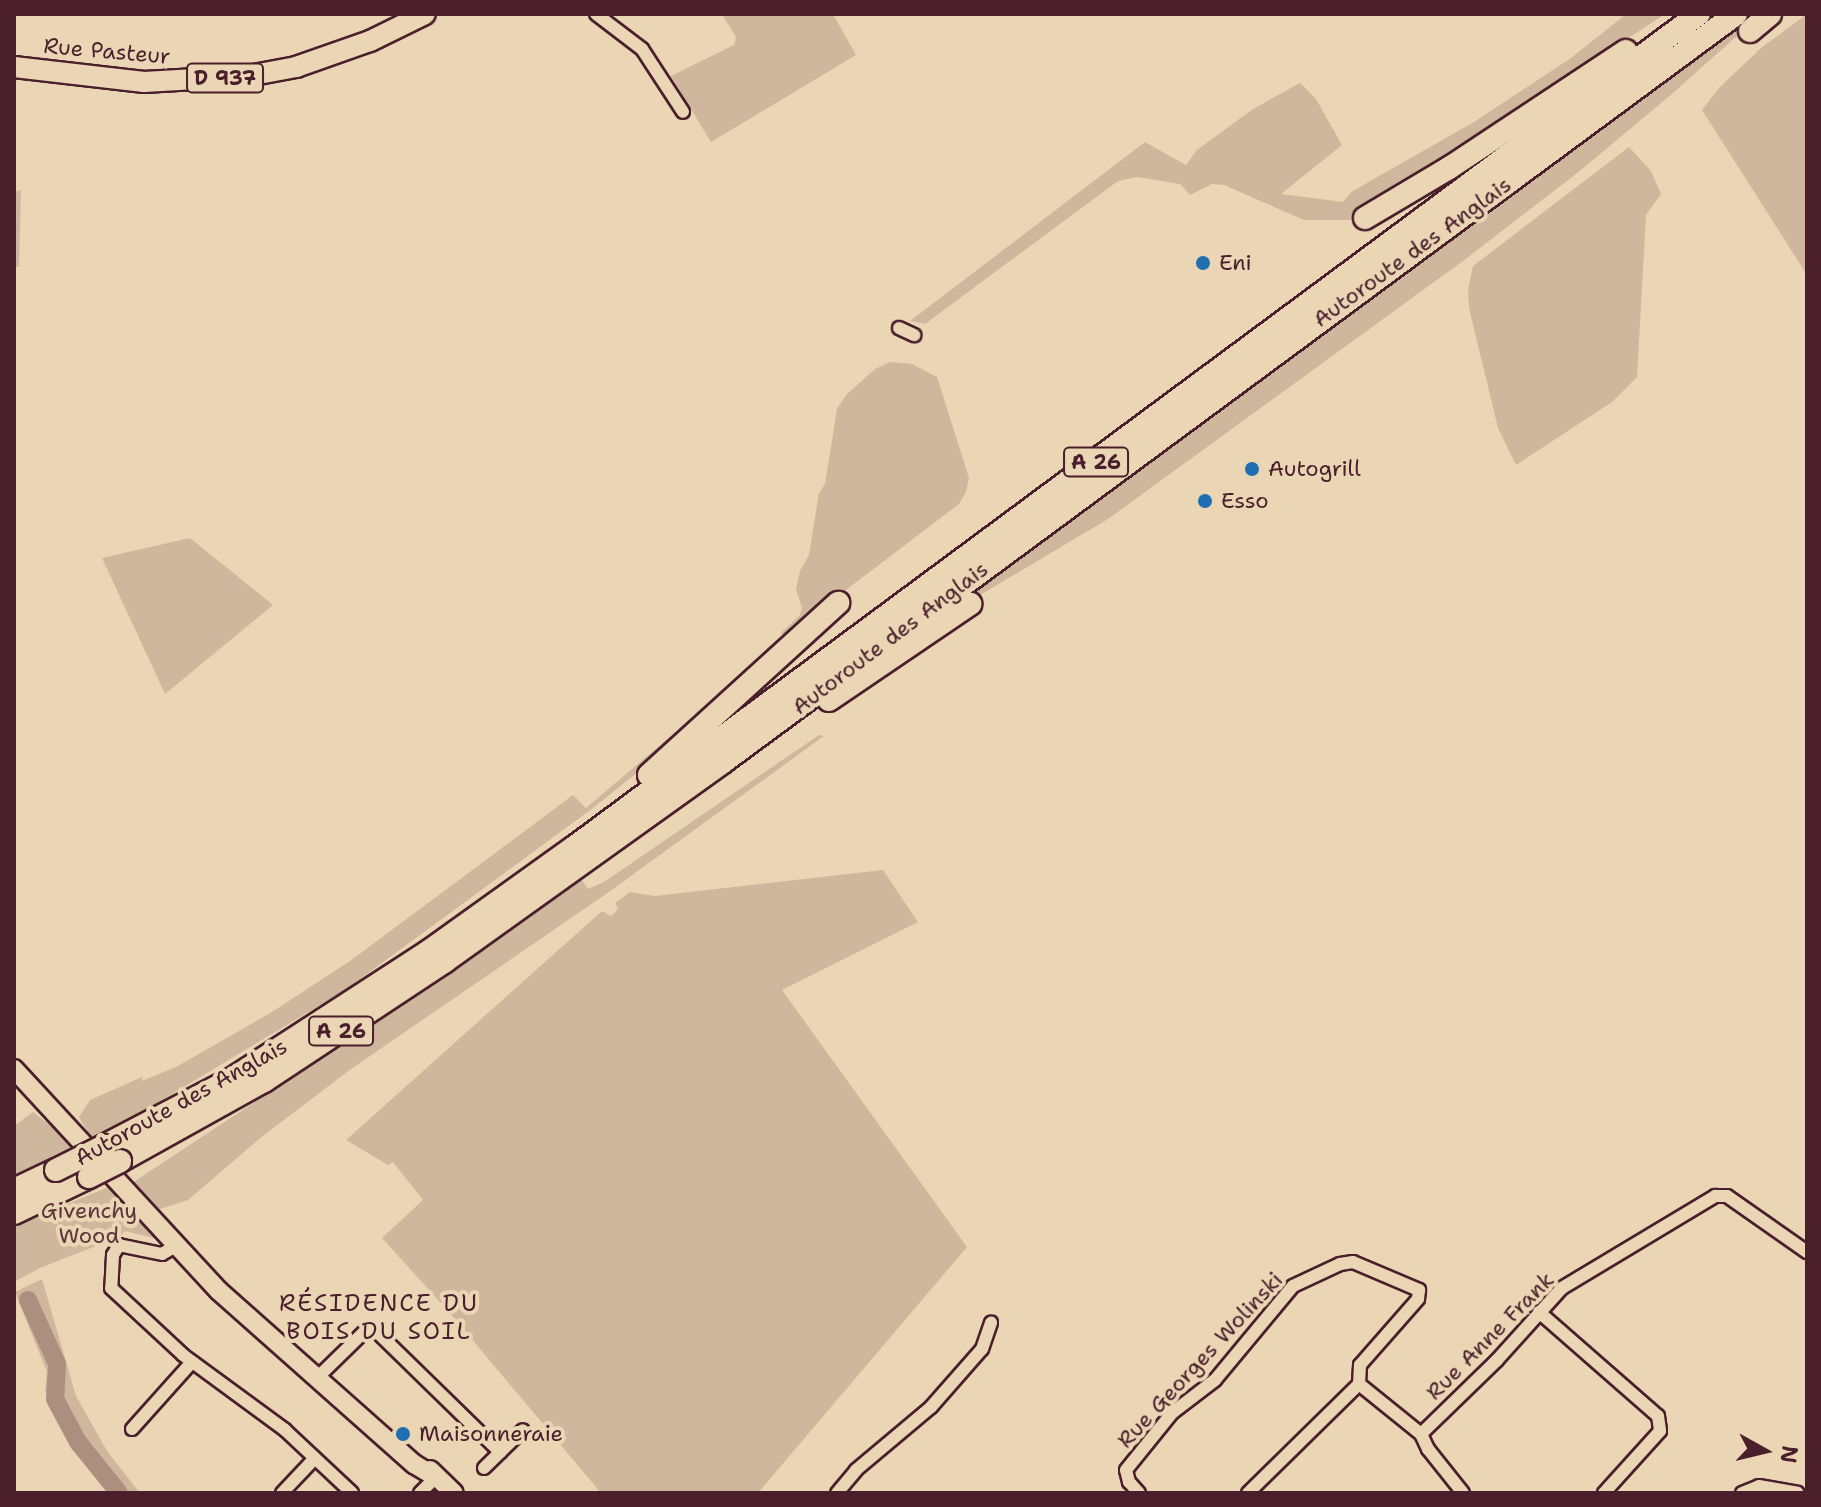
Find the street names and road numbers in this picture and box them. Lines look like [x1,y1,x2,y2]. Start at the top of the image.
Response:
street label: Rue Pasteur [43,32,171,70]
road number: D 937 [185,62,265,94]
street label: Autoroute des Anglais [1308,171,1516,333]
road number: A 26 [1062,446,1130,478]
street label: Autoroute des Anglais [787,556,993,720]
road number: A 26 [307,1015,375,1047]
street label: Autoroute des Anglais [70,1033,292,1171]
street label: Rue Georges Wolinski [1112,1267,1288,1453]
street label: Rue Anne Frank [1421,1267,1559,1405]

